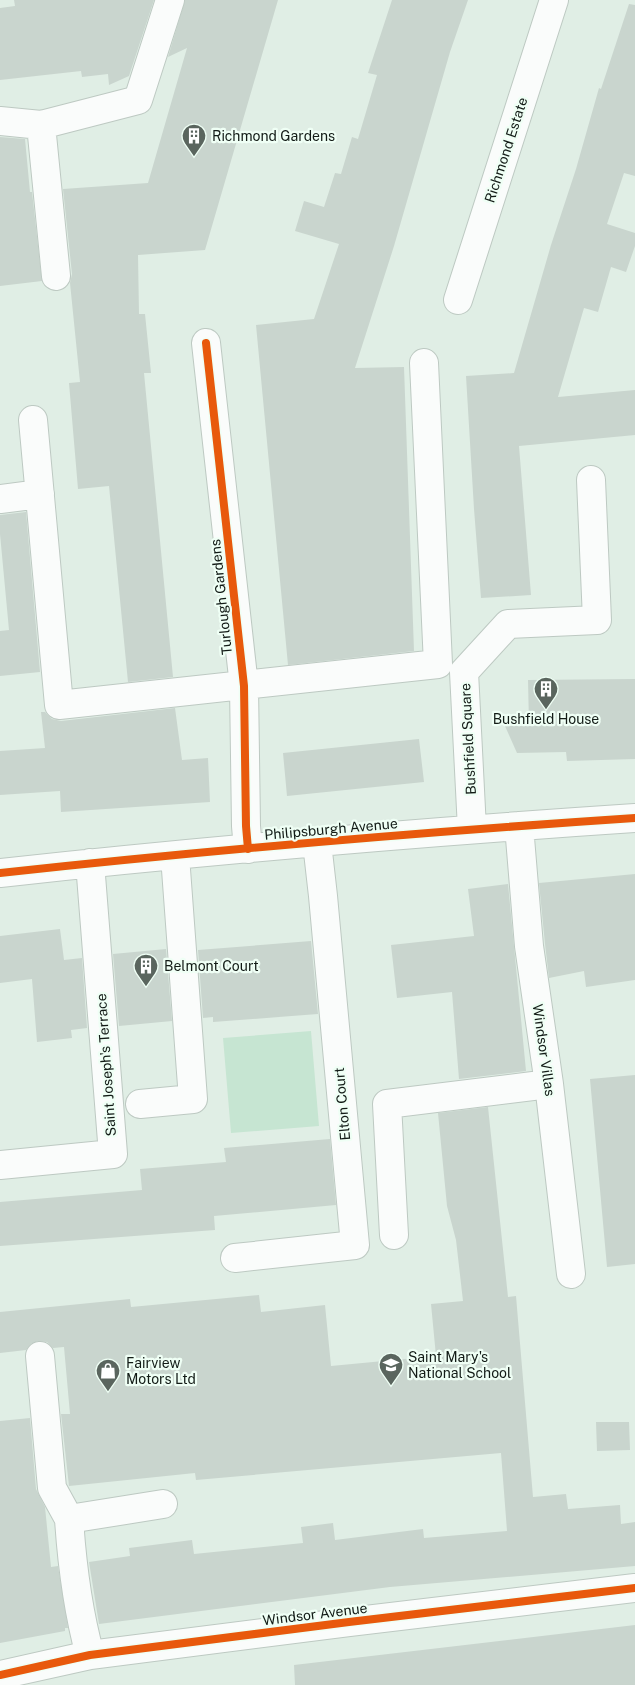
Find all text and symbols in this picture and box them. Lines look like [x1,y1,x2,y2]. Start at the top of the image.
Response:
street label: Richmond Estate [481,95,531,205]
building icon: Richmond Gardens [181,123,207,157]
place label: Richmond Gardens [212,128,335,144]
street label: Turlough Gardens [207,538,235,656]
building icon: Bushfield House [533,676,559,710]
street label: Bushfield Square [457,683,479,795]
place label: Bushfield House [493,711,599,727]
street label: Philipsburgh Avenue [264,815,398,843]
building icon: Belmont Court [133,953,159,987]
place label: Belmont Court [164,958,259,974]
street label: Saint Joseph's Terrace [93,993,119,1137]
street label: Windsor Villas [530,1003,558,1097]
street label: Elton Court [331,1067,353,1141]
place label: Saint Mary's National School [408,1349,511,1381]
school or university icon: Saint Mary's National School [378,1352,404,1386]
place label: Fairview Motors Ltd [126,1355,196,1387]
shop icon: Fairview Motors Ltd [95,1358,121,1392]
street label: Windsor Avenue [262,1600,368,1628]

